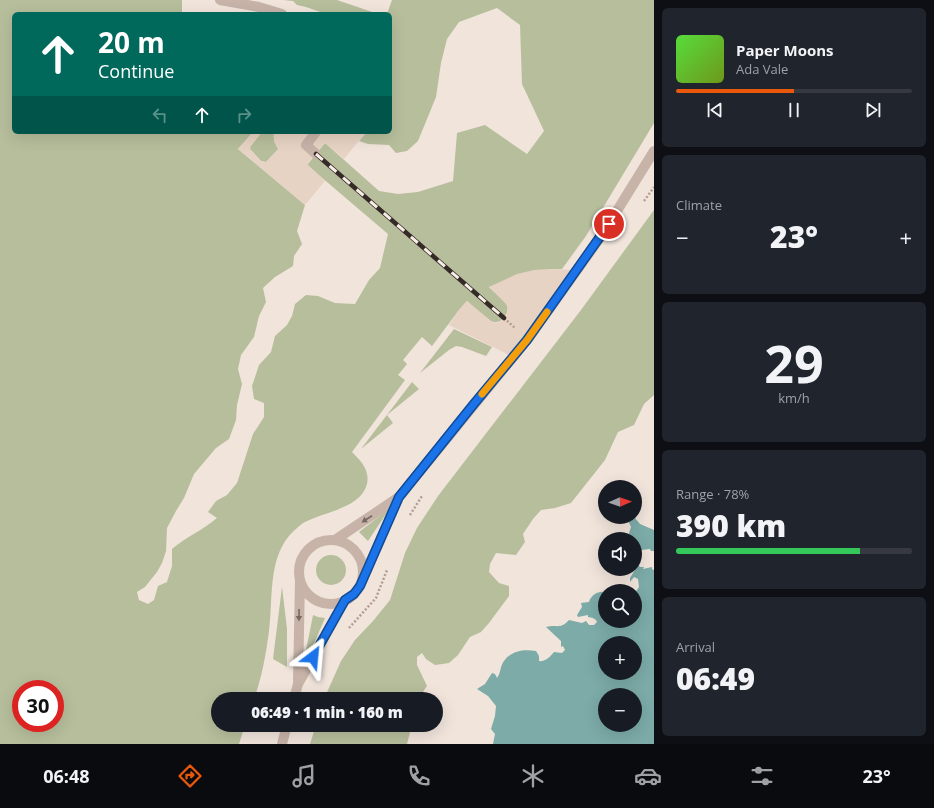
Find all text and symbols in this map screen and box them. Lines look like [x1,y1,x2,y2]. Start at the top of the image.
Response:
text: 20 m [98,23,165,61]
icon: ahead [32,28,84,80]
text: Paper Moons [736,40,834,60]
text: Continue [98,59,174,83]
text: Ada Vale [736,60,788,78]
icon: previous [704,99,726,121]
icon: pause [783,99,805,121]
icon: next [862,99,884,121]
icon: left [149,104,171,126]
icon: ahead [191,104,213,126]
icon: right [233,104,255,126]
text: Climate [676,196,722,214]
pin [592,207,626,241]
icon: arrive [598,213,620,235]
text: 23° [770,216,818,257]
text: − [676,222,689,252]
text: + [899,222,912,252]
text: 29 [764,327,824,398]
text: km/h [778,389,810,407]
north arrow [598,480,642,524]
map controls [598,480,642,732]
text: Range · 78% [676,485,749,503]
text: 390 km [676,505,786,546]
one-way arrow [361,515,373,522]
button: sound [598,532,642,576]
button: search [598,584,642,628]
one-way arrow [296,609,302,622]
position arrow [292,636,334,678]
button: + [598,636,642,680]
text: Arrival [676,638,715,656]
text: 06:49 [676,658,755,699]
speed limit sign: 30 [12,680,64,732]
button: − [598,688,642,732]
text: 06:49 · 1 min · 160 m [251,702,403,722]
icon: directions [176,762,204,790]
icon: music [290,762,318,790]
icon: phone [405,762,433,790]
icon: climate [519,762,547,790]
icon: car [634,762,662,790]
icon: filters [748,762,776,790]
text: 06:48 [43,764,90,788]
text: 23° [862,764,891,788]

